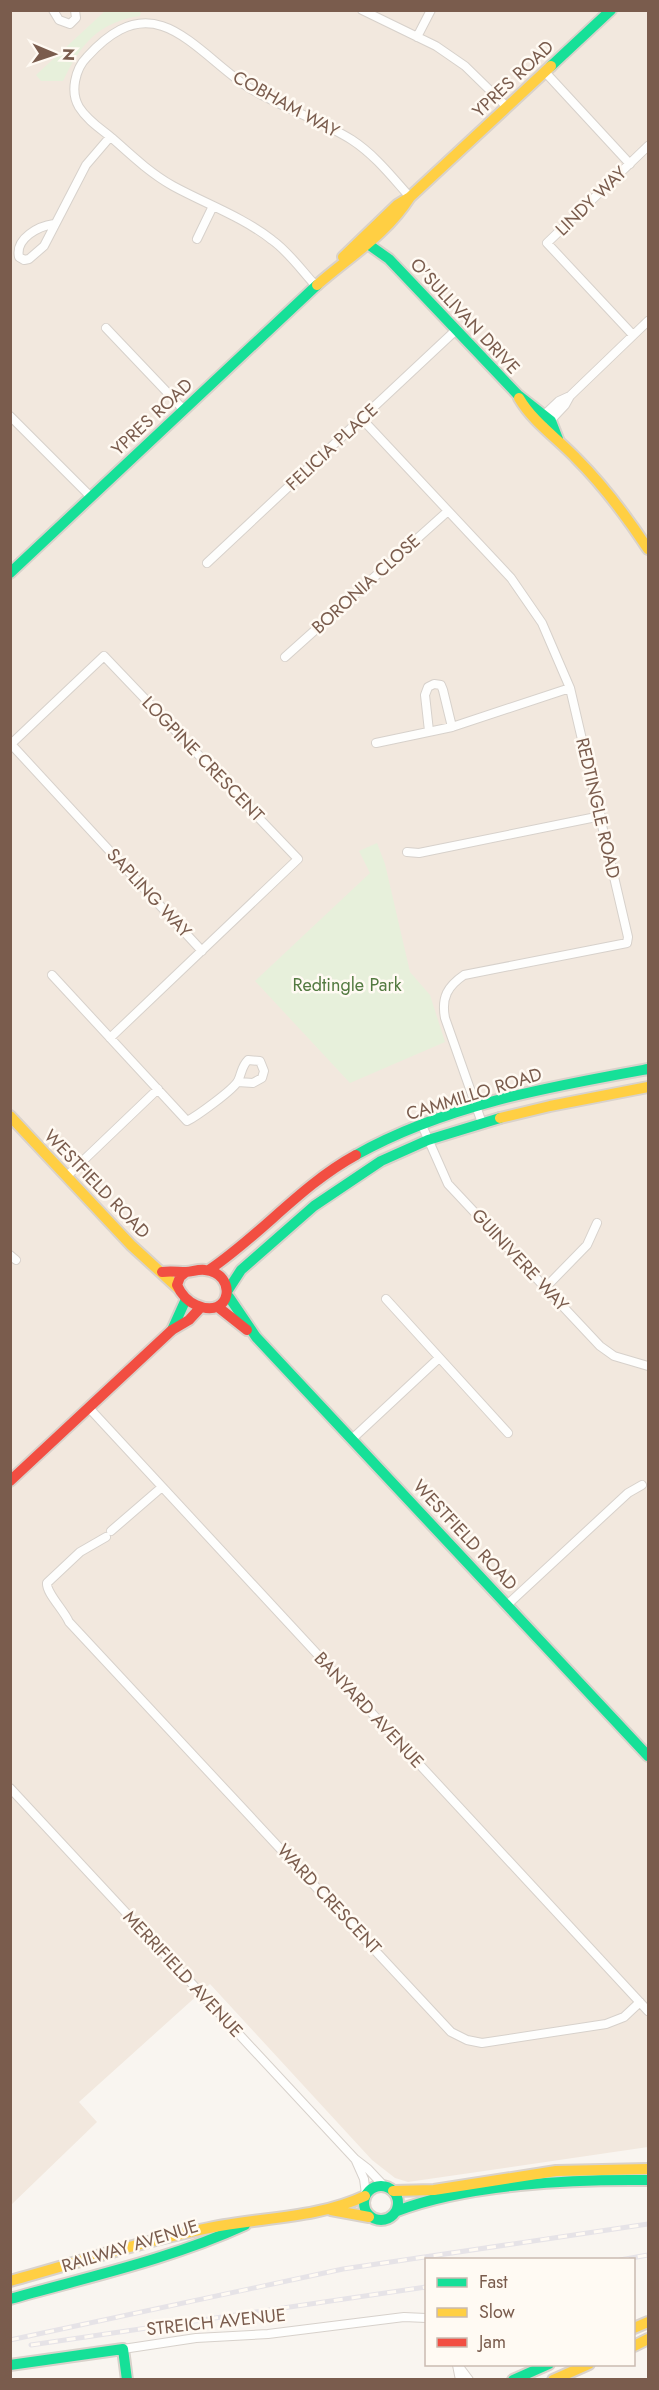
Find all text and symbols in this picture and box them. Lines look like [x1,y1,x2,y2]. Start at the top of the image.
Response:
north arrow [24,24,84,84]
street label: YPRES ROAD [466,34,560,124]
text: N [57,48,80,61]
street label: COBHAM WAY [228,64,345,144]
street label: LINDY WAY [549,160,633,242]
street label: O'SULLIVAN DRIVE [404,252,526,380]
street label: YPRES ROAD [105,372,199,462]
street label: FELICIA PLACE [280,397,384,497]
street label: BORONIA CLOSE [306,528,426,640]
street label: LOGPINE CRESCENT [136,690,270,828]
street label: REDTINGLE ROAD [569,735,627,881]
street label: SAPLING WAY [101,842,198,944]
park label: Redtingle Park [292,972,402,998]
street label: CAMMILLO ROAD [403,1061,545,1127]
street label: WESTFIELD ROAD [38,1124,156,1244]
street label: GUINIVERE WAY [466,1203,575,1318]
street label: WESTFIELD ROAD [407,1474,523,1596]
street label: BANYARD AVENUE [308,1646,430,1774]
street label: WARD CRESCENT [271,1838,387,1960]
street label: MERRIFIELD AVENUE [117,1905,249,2043]
street label: RAILWAY AVENUE [58,2213,202,2279]
legend [425,2258,635,2366]
text: Fast [479,2269,508,2295]
text: Slow [479,2299,516,2325]
street label: STREICH AVENUE [145,2302,287,2342]
text: Jam [477,2329,506,2355]

